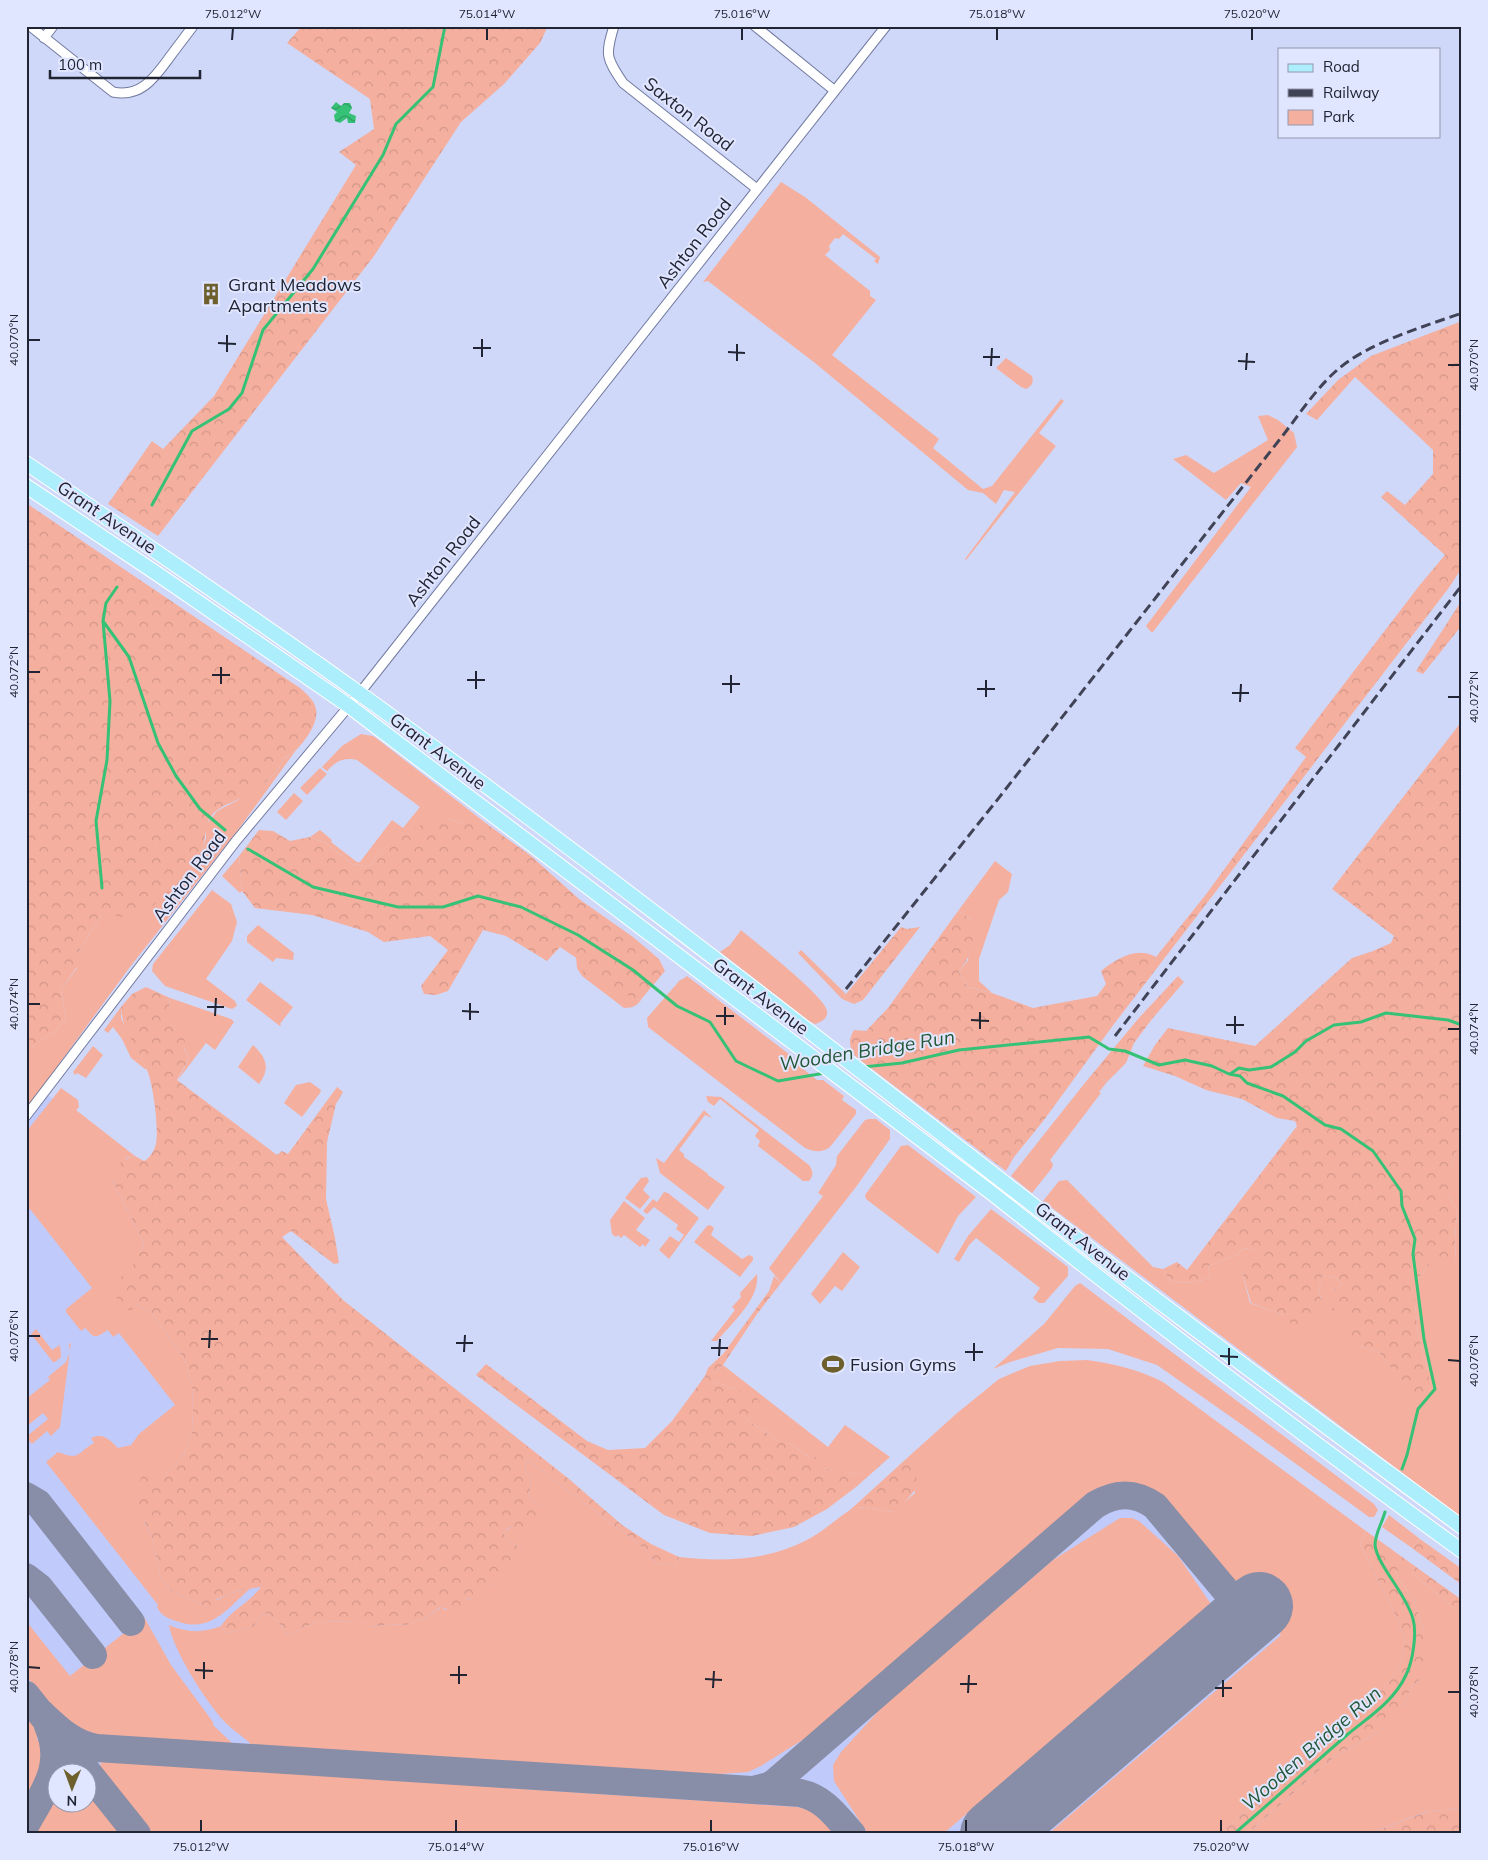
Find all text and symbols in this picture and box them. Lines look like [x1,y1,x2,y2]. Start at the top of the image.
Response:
text: 75.012°W [205,6,261,21]
text: 75.014°W [459,6,515,21]
text: 75.016°W [714,6,770,21]
text: 75.018°W [969,6,1025,21]
text: 75.020°W [1224,6,1280,21]
scale bar [50,48,200,80]
legend [1278,48,1440,138]
text: 100 m [58,55,102,74]
text: Road [1323,57,1360,76]
street label: Saxton Road [640,72,738,156]
text: Railway [1323,83,1379,102]
text: Park [1323,107,1355,126]
street label: Ashton Road [652,193,736,293]
place label: Grant Meadows Apartments [228,273,361,317]
building icon: Grant Meadows Apartments [198,281,224,307]
text: 40.070°N [6,314,21,366]
text: 40.070°N [1466,339,1481,391]
street label: Grant Avenue [53,475,161,559]
street label: Ashton Road [401,511,485,611]
text: 40.072°N [6,646,21,698]
text: 40.072°N [1466,671,1481,723]
street label: Grant Avenue [385,707,491,795]
street label: Ashton Road [147,826,231,926]
street label: Grant Avenue [708,952,814,1040]
text: 40.074°N [6,978,21,1030]
text: 40.074°N [1466,1003,1481,1055]
water label: Wooden Bridge Run [778,1024,956,1076]
street label: Grant Avenue [1031,1197,1135,1285]
text: 40.076°N [6,1310,21,1362]
text: 40.076°N [1466,1335,1481,1387]
sports icon: Fusion Gyms [820,1351,846,1377]
place label: Fusion Gyms [850,1353,957,1376]
text: 40.078°N [6,1641,21,1693]
text: 40.078°N [1466,1666,1481,1718]
water label: Wooden Bridge Run [1236,1681,1386,1815]
north arrow [48,1762,98,1812]
text: N [66,1792,77,1810]
text: 75.012°W [173,1839,229,1854]
text: 75.014°W [428,1839,484,1854]
text: 75.016°W [683,1839,739,1854]
text: 75.018°W [938,1839,994,1854]
text: 75.020°W [1193,1839,1249,1854]

